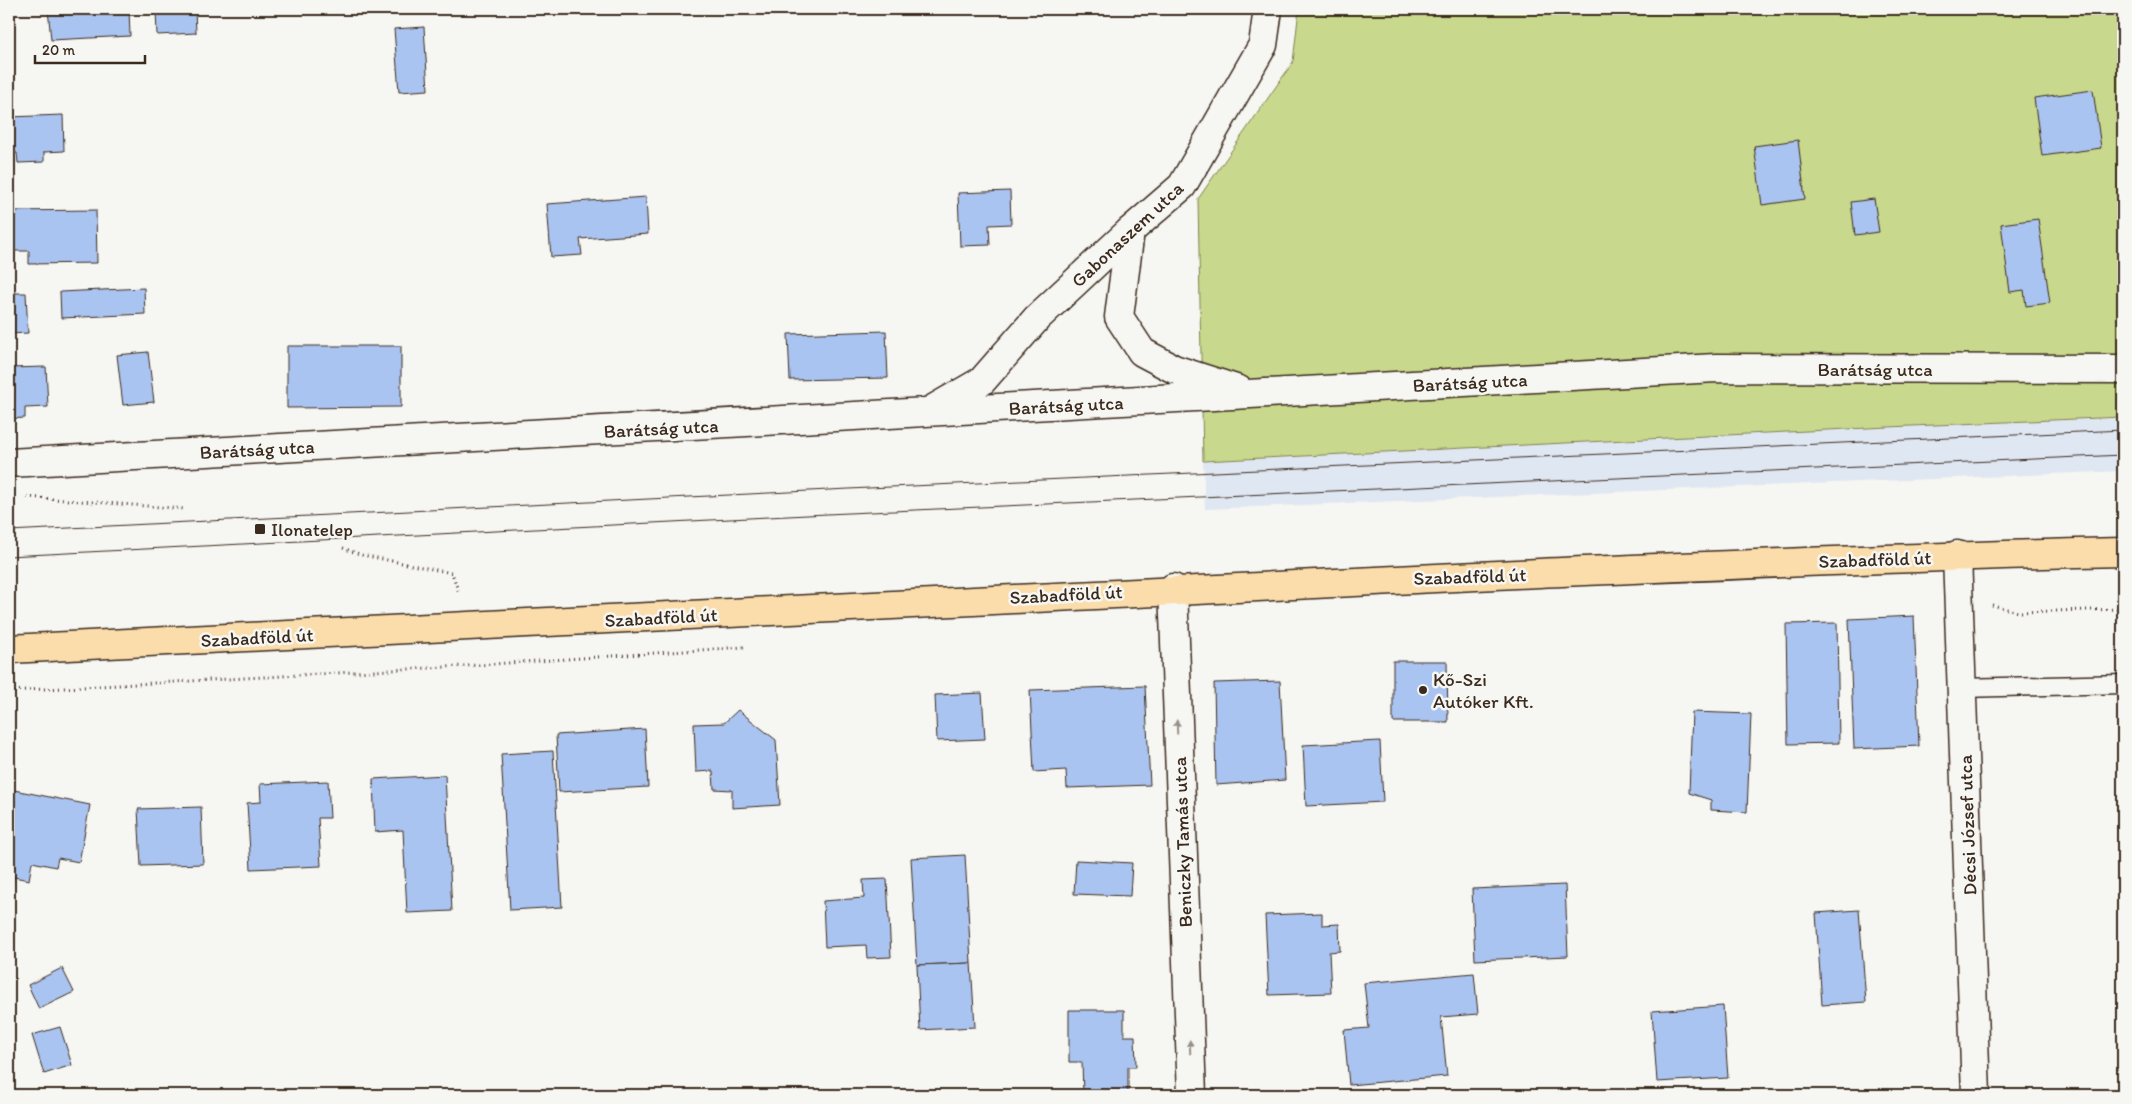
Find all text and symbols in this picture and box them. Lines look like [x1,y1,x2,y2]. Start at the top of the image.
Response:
scale bar [35,32,145,64]
text: 20 m [42,41,76,59]
street label: Gabonaszem utca [1067,176,1188,292]
street label: Barátság utca [1817,358,1933,381]
street label: Barátság utca [1412,368,1528,397]
street label: Barátság utca [1008,391,1124,420]
street label: Barátság utca [603,414,719,443]
street label: Barátság utca [199,435,315,464]
place label: Ilonatelep [271,518,353,541]
marker: Ilonatelep [253,522,267,536]
street label: Szabadföld út [1818,546,1932,573]
street label: Szabadföld út [1413,563,1527,590]
street label: Szabadföld út [1009,580,1123,609]
street label: Szabadföld út [604,603,718,632]
street label: Szabadföld út [200,623,314,652]
place label: Kő-Szi Autóker Kft. [1433,668,1534,713]
marker: Kő-Szi Autóker Kft. [1417,684,1429,696]
one-way arrow [1173,719,1181,735]
street label: Décsi József utca [1954,754,1981,896]
street label: Beniczky Tamás utca [1168,756,1197,928]
one-way arrow [1186,1038,1194,1054]

